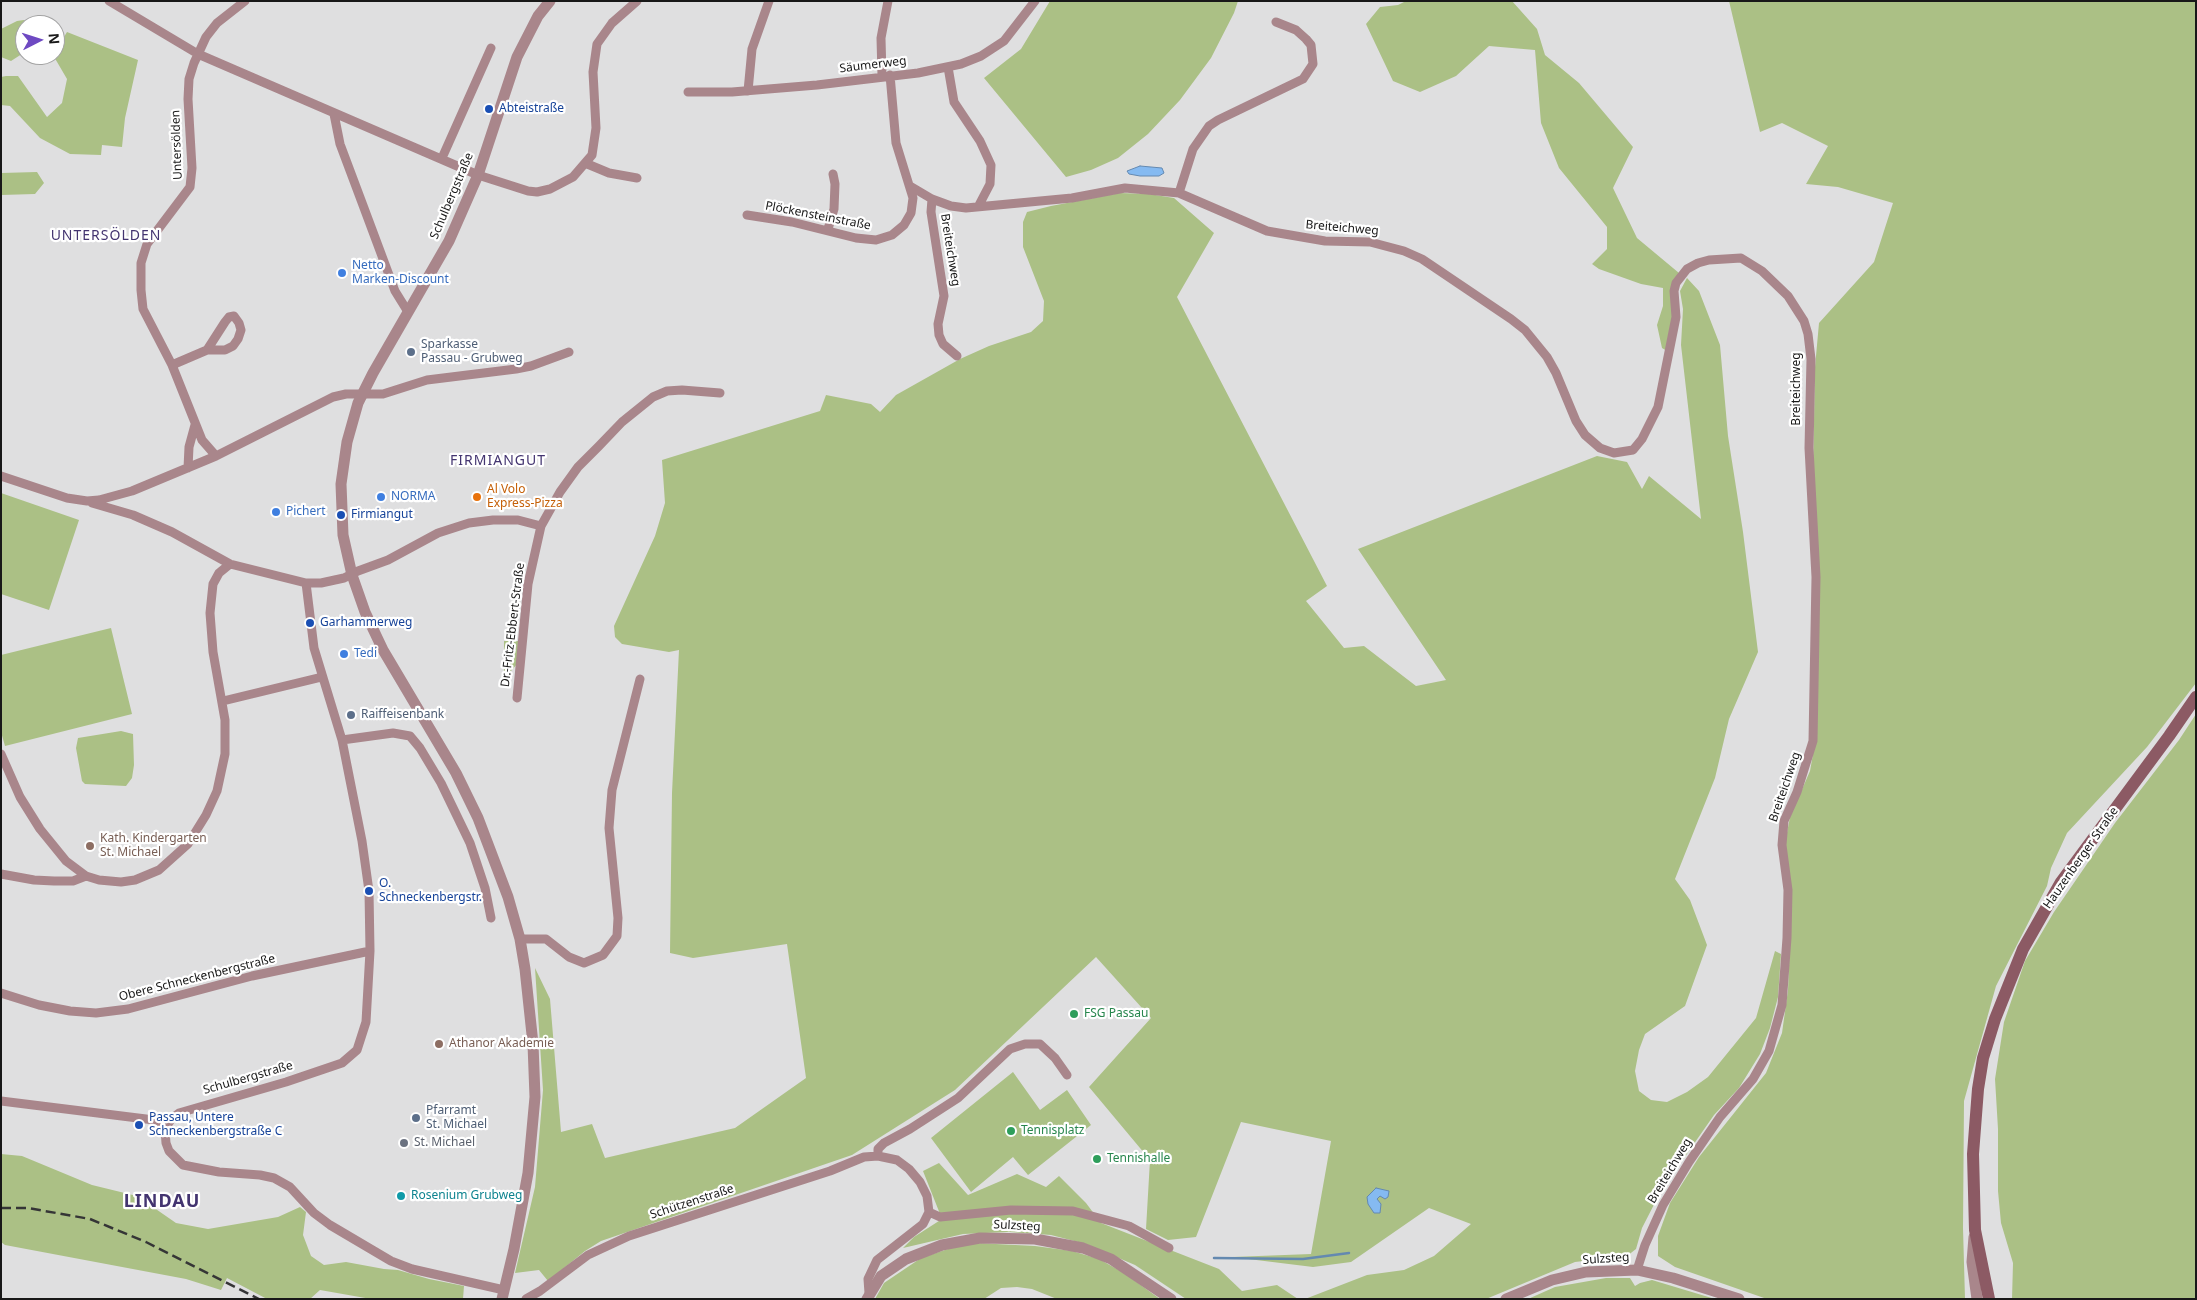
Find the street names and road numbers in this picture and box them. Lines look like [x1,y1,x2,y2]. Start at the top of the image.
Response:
street label: Säumerweg [839,54,907,76]
street label: Untersölden [169,110,185,180]
street label: Schulbergstraße [427,151,477,241]
street label: Plöckensteinstraße [764,199,872,233]
street label: Breiteichweg [937,213,963,287]
street label: Breiteichweg [1305,218,1379,238]
street label: Breiteichweg [1790,352,1804,426]
street label: Dr.-Fritz-Ebbert-Straße [498,562,528,688]
street label: Breiteichweg [1766,750,1804,824]
street label: Hauzenberger Straße [2040,804,2122,912]
street label: Obere Schneckenbergstraße [117,952,277,1004]
street label: Schulbergstraße [202,1058,294,1098]
street label: Breiteichweg [1645,1136,1695,1206]
street label: Schützenstraße [648,1182,736,1222]
street label: Sulzsteg [993,1218,1041,1234]
street label: Sulzsteg [1582,1250,1630,1268]

